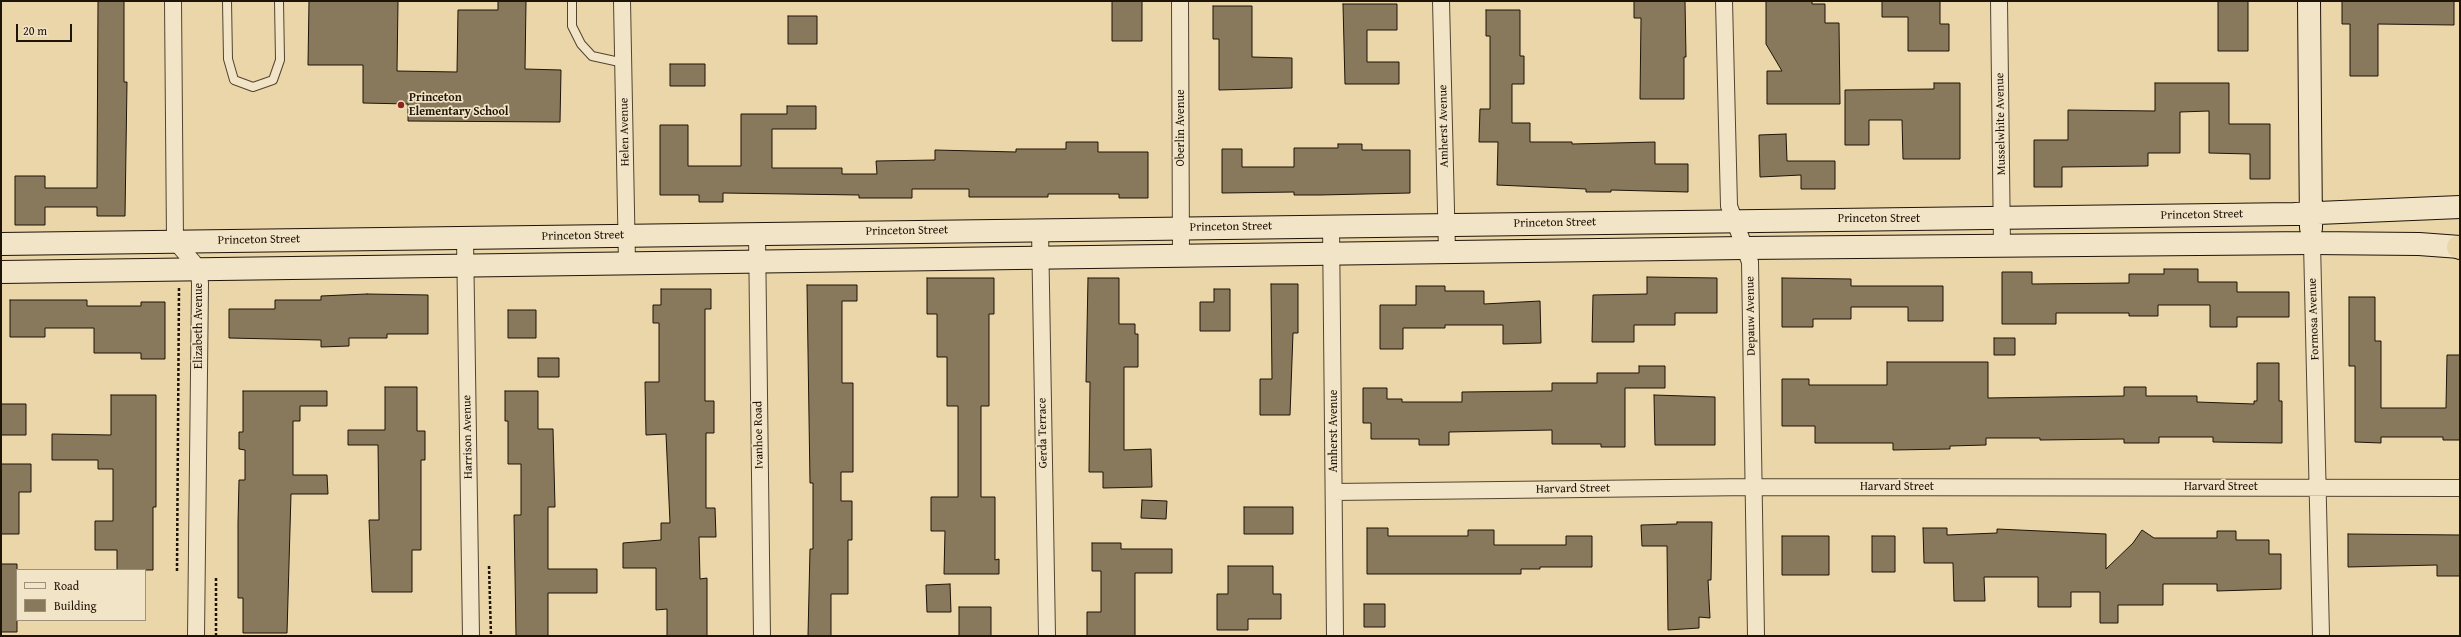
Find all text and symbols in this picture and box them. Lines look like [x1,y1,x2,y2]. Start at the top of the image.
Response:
scale bar [18,16,74,42]
text: 20 m [23,22,47,39]
street label: Musselwhite Avenue [1993,72,2009,176]
street label: Amherst Avenue [1436,84,1452,168]
street label: Oberlin Avenue [1174,89,1188,167]
place label: Princeton Elementary School [409,91,509,119]
street label: Helen Avenue [617,97,633,167]
marker: Princeton Elementary School [396,100,406,110]
street label: Princeton Street [2161,207,2243,223]
street label: Princeton Street [1838,212,1920,226]
street label: Princeton Street [1514,215,1596,231]
street label: Princeton Street [1190,219,1272,235]
street label: Princeton Street [866,223,948,239]
street label: Princeton Street [542,228,624,244]
street label: Princeton Street [218,232,300,248]
street label: Depauw Avenue [1743,276,1759,356]
street label: Formosa Avenue [2305,278,2323,360]
street label: Elizabeth Avenue [192,283,206,369]
street label: Amherst Avenue [1327,390,1341,472]
street label: Harrison Avenue [460,395,476,479]
street label: Gerda Terrace [1035,398,1051,468]
street label: Ivanhoe Road [751,401,767,469]
street label: Harvard Street [1860,480,1934,494]
street label: Harvard Street [2184,480,2258,494]
street label: Harvard Street [1536,481,1610,497]
legend [16,569,146,621]
text: Road [54,577,79,594]
text: Building [54,597,97,614]

